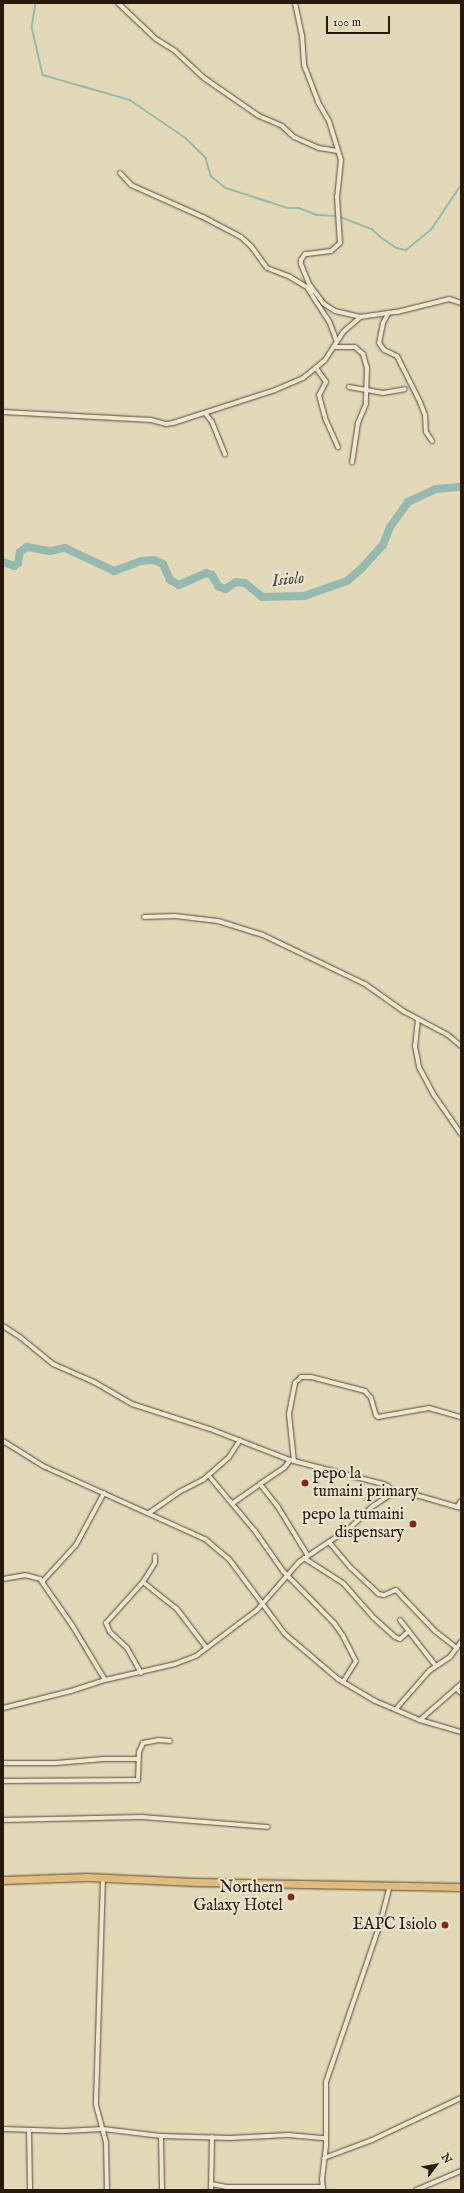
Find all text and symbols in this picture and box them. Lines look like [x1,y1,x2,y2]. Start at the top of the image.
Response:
scale bar [328,8,392,34]
text: 100 m [333,15,361,30]
water label: Isiolo [271,568,305,592]
place label: pepo la tumaini primary [313,1464,418,1502]
marker: pepo la tumaini primary [300,1478,310,1488]
place label: pepo la tumaini dispensary [302,1505,404,1543]
marker: pepo la tumaini dispensary [407,1518,419,1530]
place label: Northern Galaxy Hotel [194,1878,283,1916]
marker: Northern Galaxy Hotel [286,1892,296,1902]
place label: EAPC Isiolo [353,1915,437,1935]
marker: EAPC Isiolo [440,1920,450,1930]
north arrow [416,2145,456,2185]
text: N [438,2151,455,2166]

